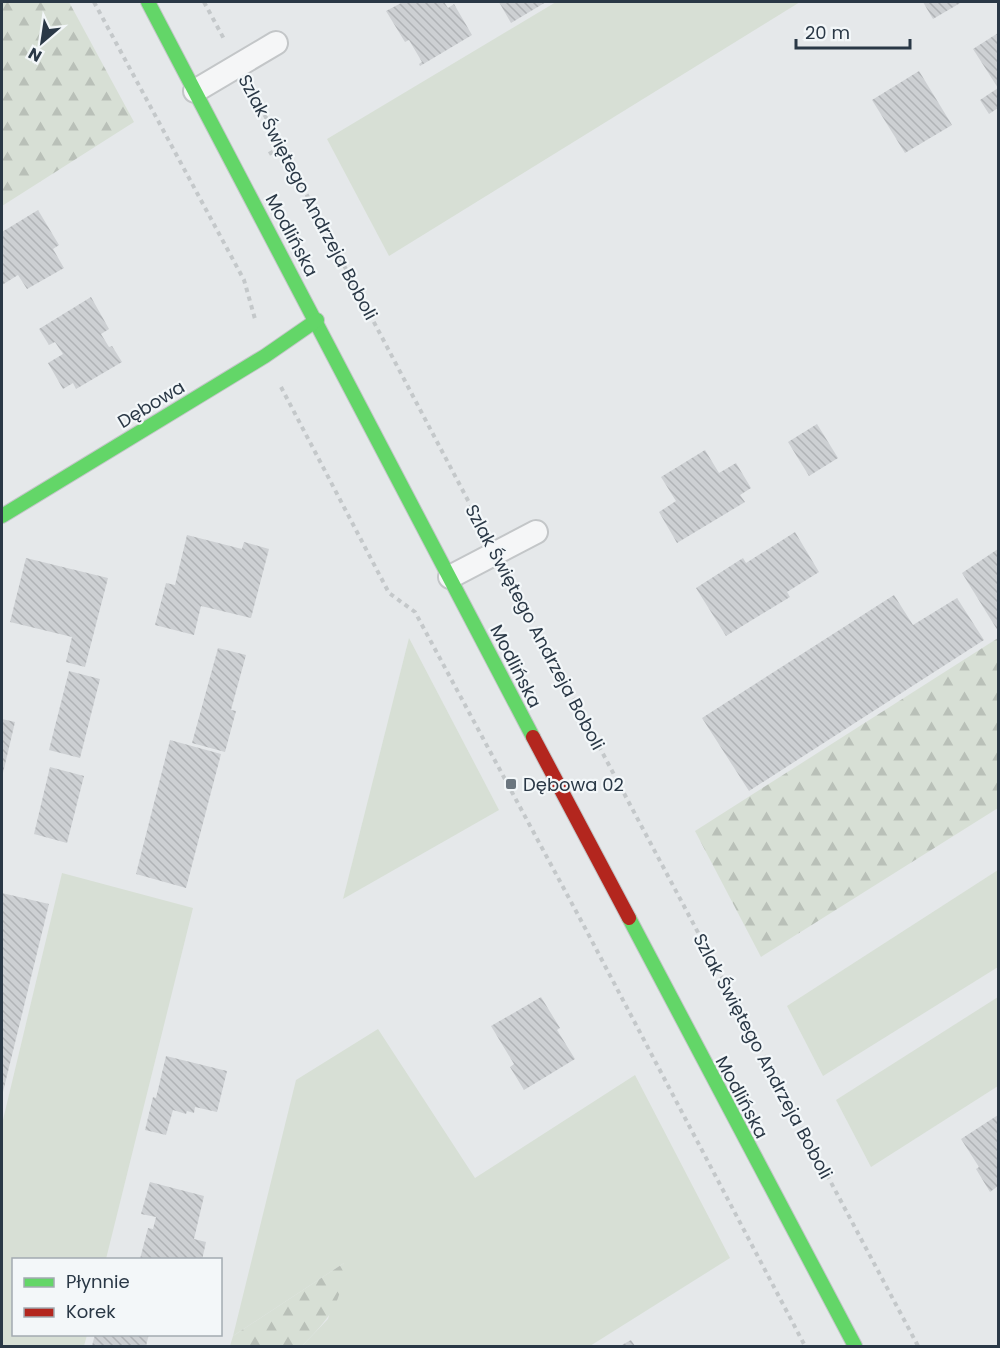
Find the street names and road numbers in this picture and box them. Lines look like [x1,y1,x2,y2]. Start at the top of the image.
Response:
street label: Szlak Świętego Andrzeja Boboli [232,70,384,324]
street label: Modlińska [260,189,324,281]
street label: Dębowa [113,374,189,434]
street label: Szlak Świętego Andrzeja Boboli [459,500,611,754]
street label: Modlińska [484,620,548,712]
street label: Szlak Świętego Andrzeja Boboli [687,929,839,1183]
street label: Modlińska [710,1051,774,1143]

